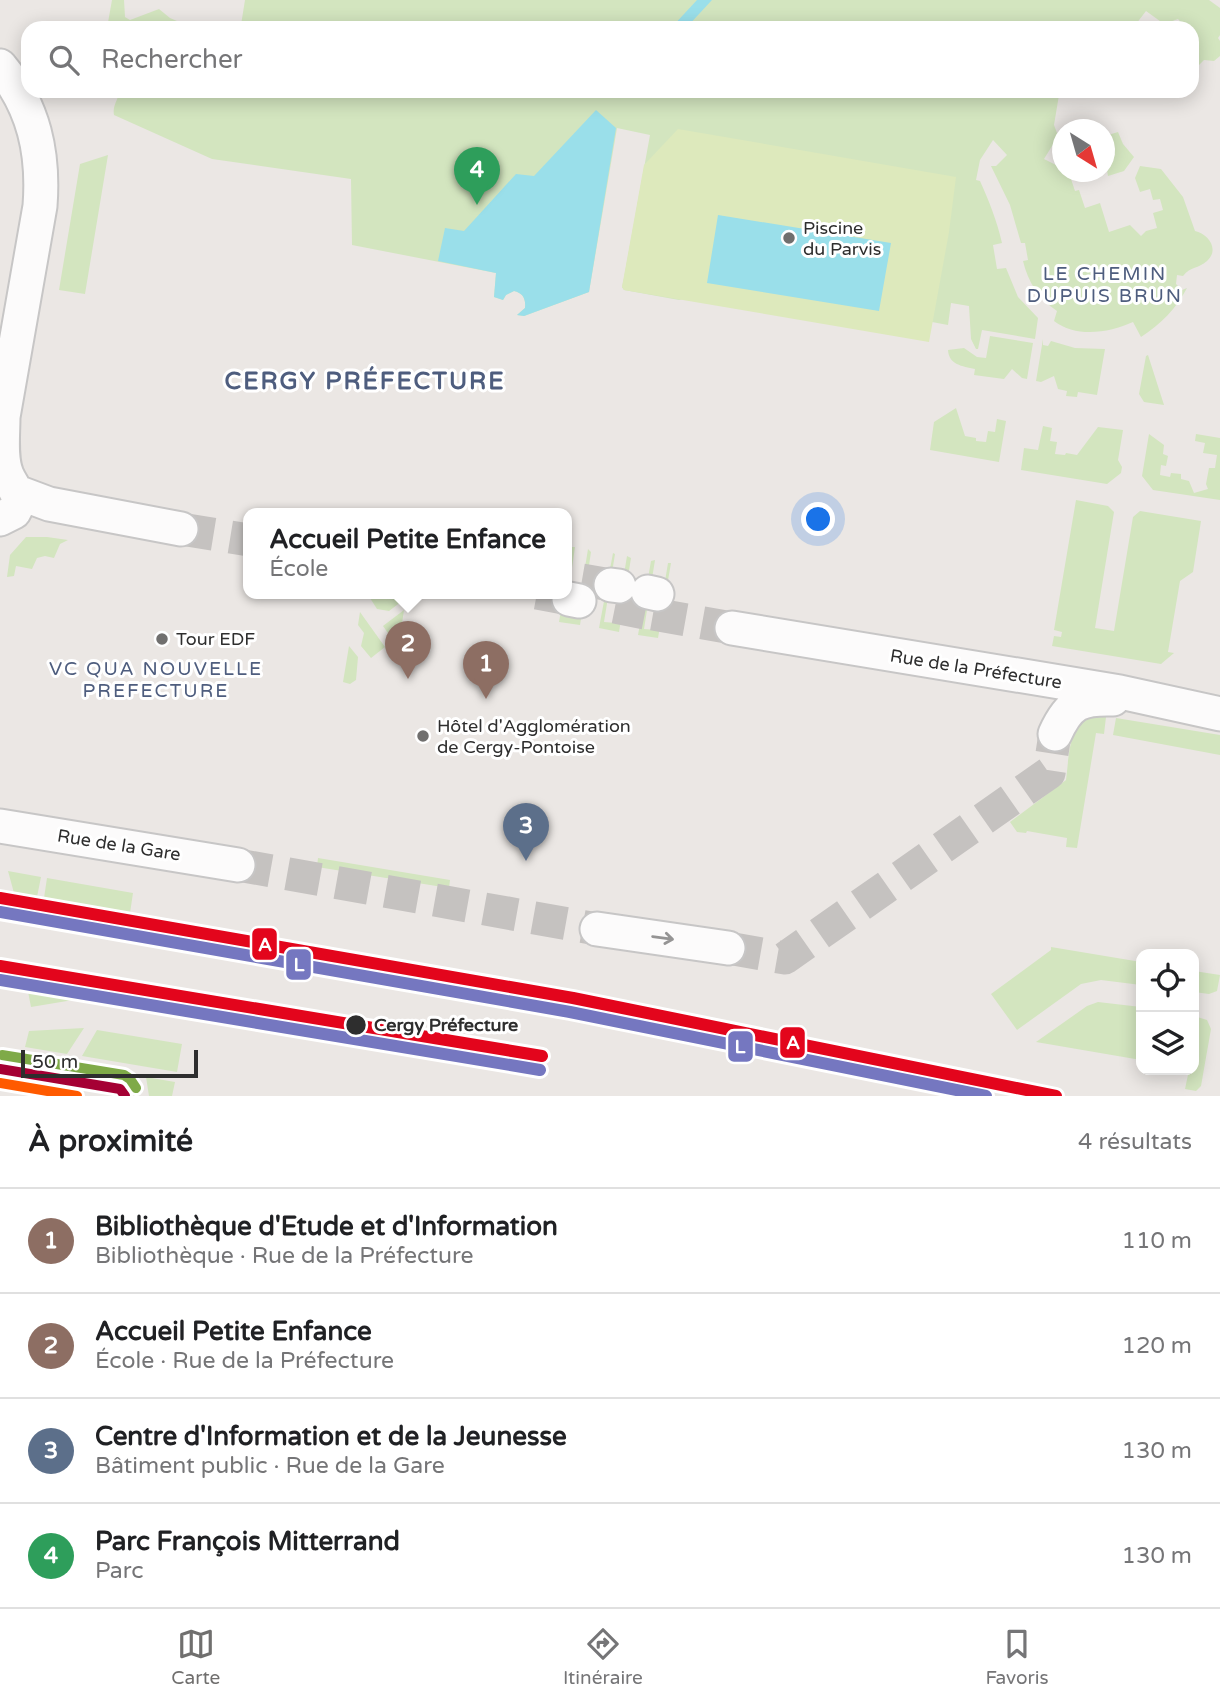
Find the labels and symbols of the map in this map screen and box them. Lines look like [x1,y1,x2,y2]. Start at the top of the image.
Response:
north arrow [1052,119,1115,182]
pin: 4 [454,147,500,205]
place label: Piscine du Parvis [803,217,881,260]
marker: Piscine du Parvis [781,230,797,246]
district label: LE CHEMIN DUPUIS BRUN [1027,263,1183,307]
district label: CERGY PRÉFECTURE [225,366,505,396]
your location [801,502,835,536]
pin: 2 [385,621,431,679]
place label: Tour EDF [176,628,255,650]
marker: Tour EDF [154,631,170,647]
pin: 1 [463,641,509,699]
street label: Rue de la Préfecture [888,645,1064,693]
district label: VC QUA NOUVELLE PREFECTURE [49,658,263,702]
place label: Hôtel d'Agglomération de Cergy-Pontoise [437,715,631,758]
marker: Hôtel d'Agglomération de Cergy-Pontoise [415,728,431,744]
pin: 3 [503,803,549,861]
street label: Rue de la Gare [56,824,182,866]
line badge: A [251,927,278,961]
one-way arrow [651,932,674,945]
text: A [258,934,272,956]
line badge: L [285,948,312,981]
text: L [294,954,306,976]
marker: Cergy Préfecture [344,1013,368,1037]
place label: Cergy Préfecture [374,1014,518,1036]
line badge: A [779,1026,806,1059]
line badge: L [727,1030,754,1063]
text: A [786,1032,800,1054]
text: L [735,1036,747,1058]
scale bar [21,1047,198,1079]

